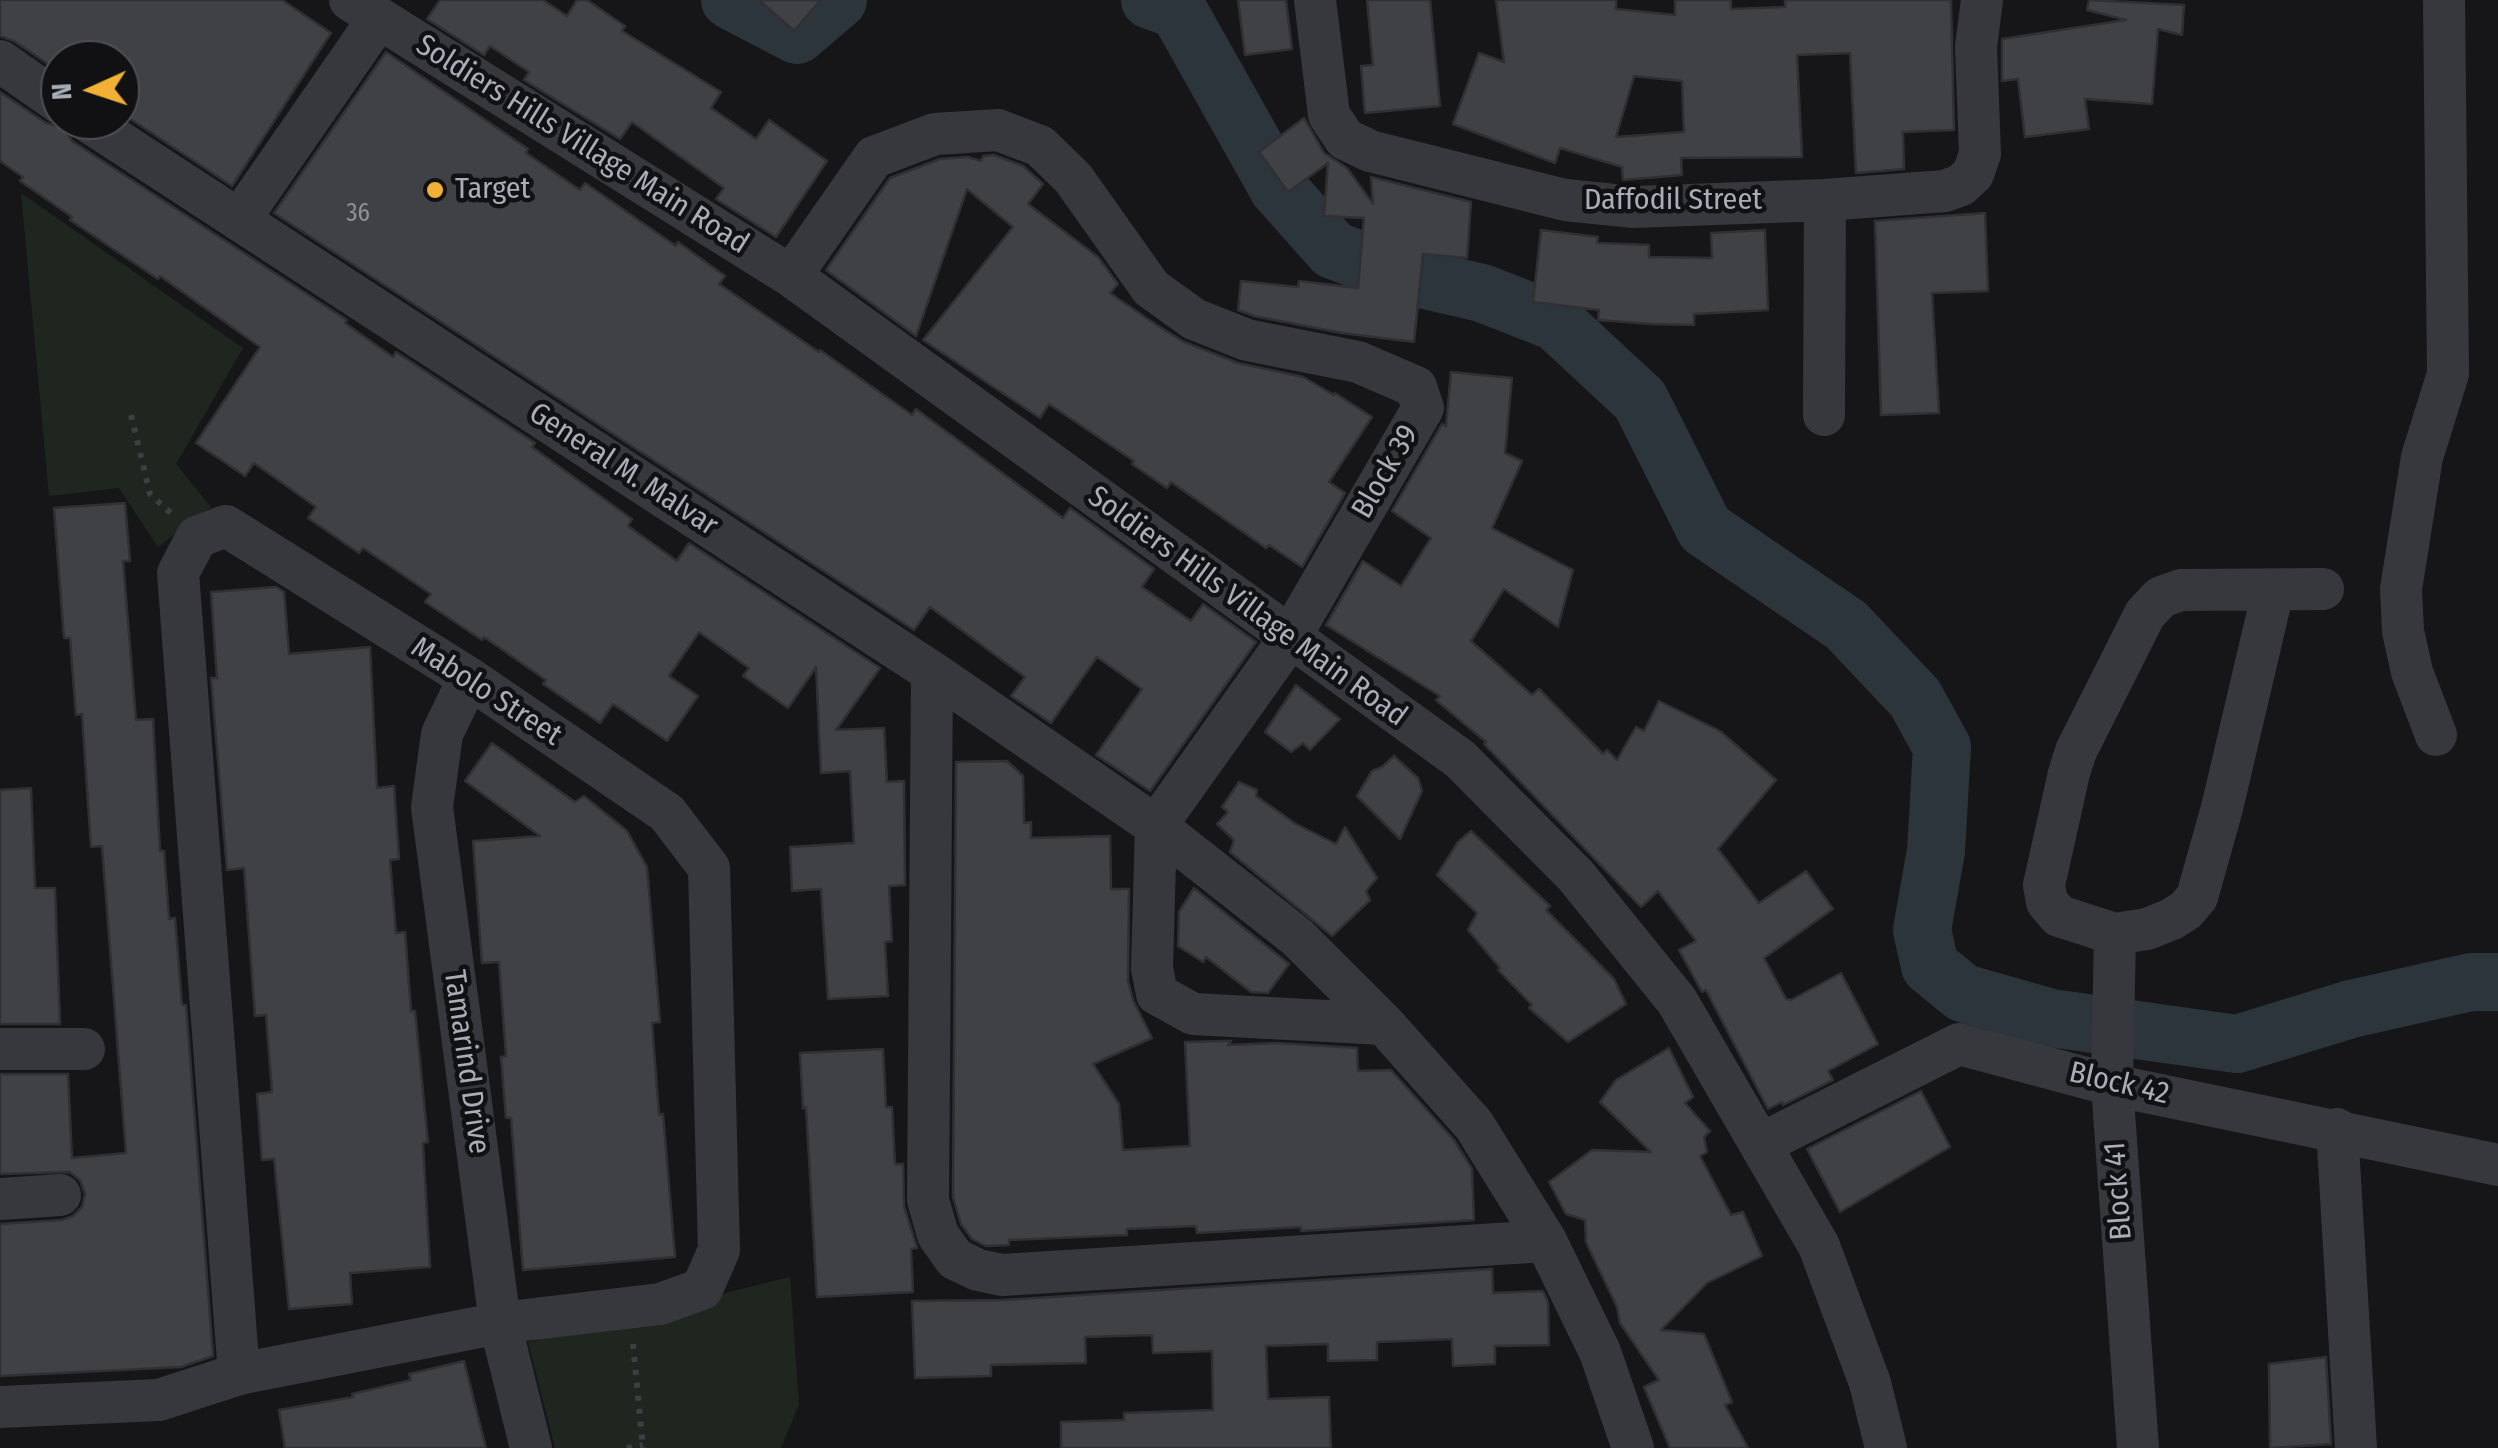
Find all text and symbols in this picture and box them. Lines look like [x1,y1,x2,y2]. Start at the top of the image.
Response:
street label: Soldiers Hills Village Main Road [409,28,755,262]
north arrow [40,40,140,140]
text: N [45,82,78,101]
place label: Target [455,172,530,208]
marker: Target [424,179,446,201]
street label: Daffodil Street [1584,183,1762,219]
house number: 36 [346,199,370,229]
street label: General M. Malvar [522,396,724,544]
street label: Block 39 [1345,419,1427,525]
street label: Soldiers Hills Village Main Road [1081,479,1413,735]
street label: Mabolo Street [404,630,568,754]
street label: Tamarind Drive [435,968,497,1156]
street label: Block 42 [2066,1055,2172,1113]
street label: Block 41 [2098,1141,2140,1241]

